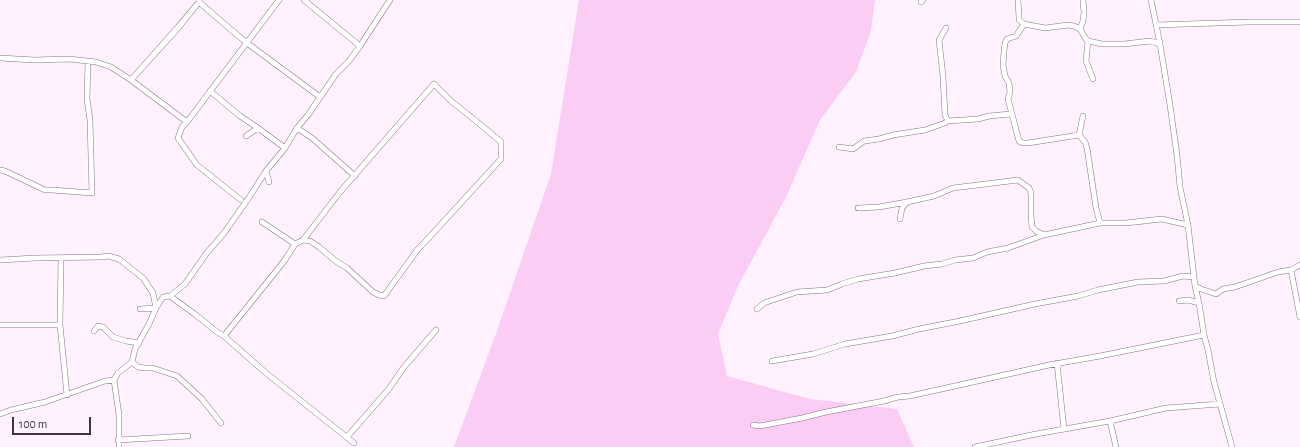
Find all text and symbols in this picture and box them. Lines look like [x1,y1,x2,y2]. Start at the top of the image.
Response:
scale bar [14,409,93,435]
text: 100 m [19,418,47,430]

